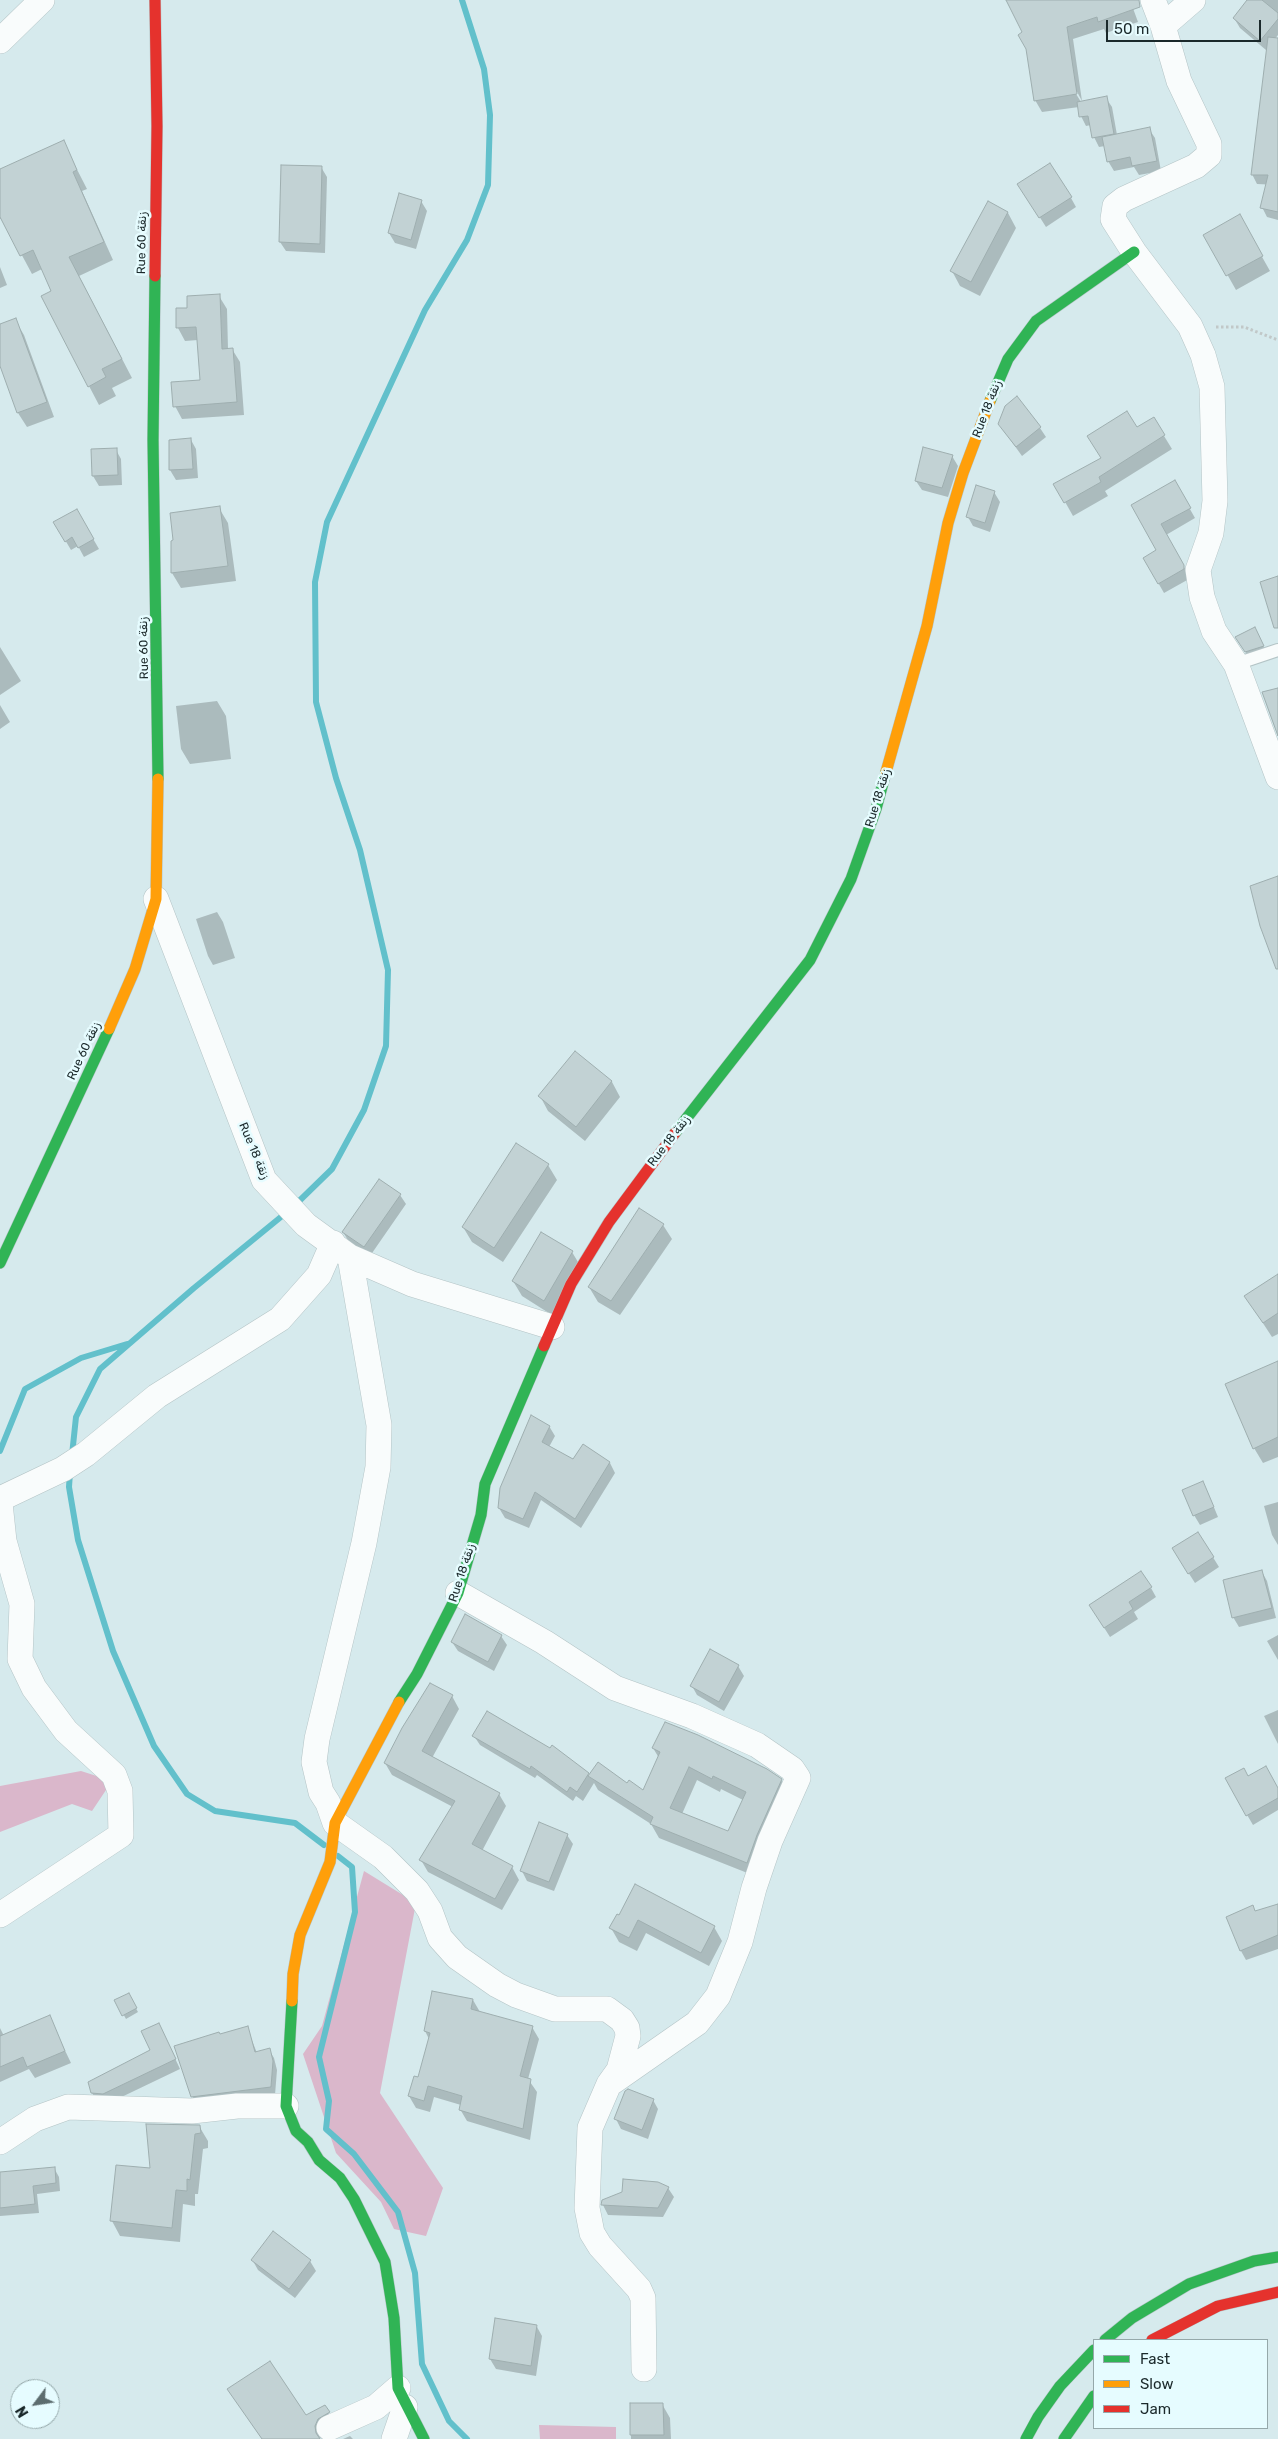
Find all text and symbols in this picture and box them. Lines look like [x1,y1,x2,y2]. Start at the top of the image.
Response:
scale bar [1108,10,1263,42]
text: 50 m [1114,20,1149,38]
street label: Rue 60 زنقة [134,212,150,274]
street label: Rue 18 زنقة [969,378,1005,440]
street label: Rue 60 زنقة [136,617,152,679]
street label: Rue 18 زنقة [862,767,894,829]
street label: Rue 60 زنقة [64,1020,104,1082]
street label: Rue 18 زنقة [645,1113,693,1169]
street label: Rue 18 زنقة [236,1120,272,1182]
street label: Rue 18 زنقة [446,1542,478,1604]
legend [1093,2339,1268,2429]
text: Fast [1140,2350,1170,2368]
text: Slow [1140,2375,1173,2393]
north arrow [10,2379,60,2429]
text: Jam [1140,2400,1171,2418]
text: N [13,2403,32,2420]

